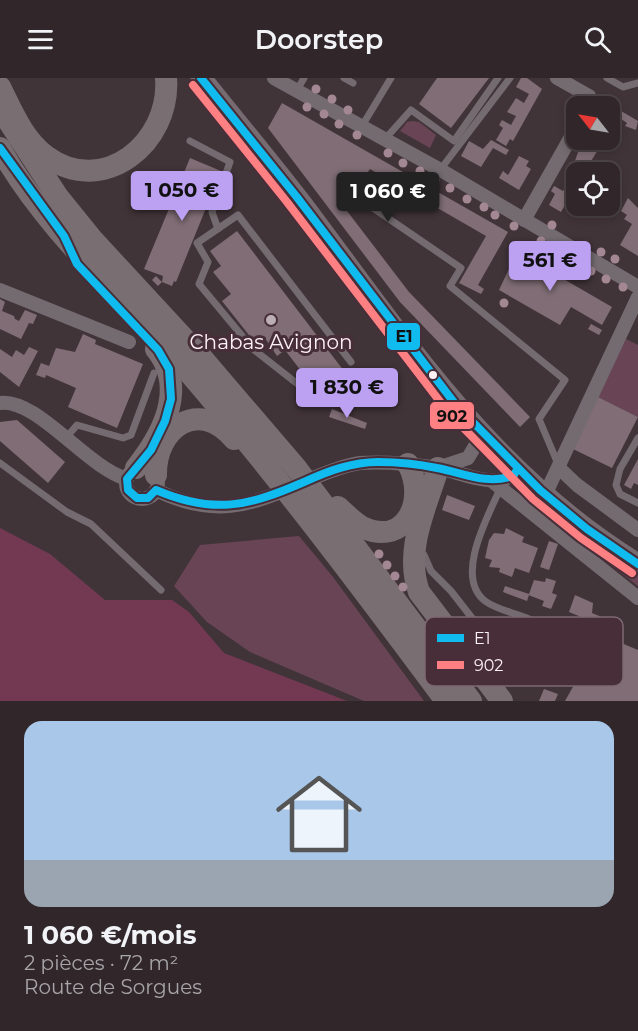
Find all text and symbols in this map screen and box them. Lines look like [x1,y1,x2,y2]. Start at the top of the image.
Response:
icon: menu [24,23,57,56]
text: Doorstep [255,23,383,56]
icon: search [581,23,614,56]
north arrow [566,96,620,150]
map controls [566,96,620,216]
button: locate [566,162,620,216]
pin: 1 050 € [127,171,237,222]
pin: 1 060 € [333,172,443,223]
text: 1 050 € [145,178,219,202]
text: 1 060 € [350,179,426,203]
pin: 561 € [508,241,592,292]
text: 561 € [523,248,577,272]
marker: Chabas Avignon [264,313,278,327]
line badge: E1 [386,322,421,351]
text: E1 [395,327,413,346]
place label: Chabas Avignon [189,330,353,354]
pin: 1 830 € [292,368,402,419]
unlabelled marker [427,369,439,381]
text: 1 830 € [310,375,384,399]
line badge: 902 [429,401,475,430]
text: 902 [437,407,467,426]
legend [425,617,623,686]
text: E1 [474,629,490,648]
text: 902 [474,656,503,675]
icon: home [265,760,373,868]
text: 1 060 €/mois [24,919,196,951]
text: 2 pièces · 72 m² [24,951,178,975]
text: Route de Sorgues [24,975,202,999]

